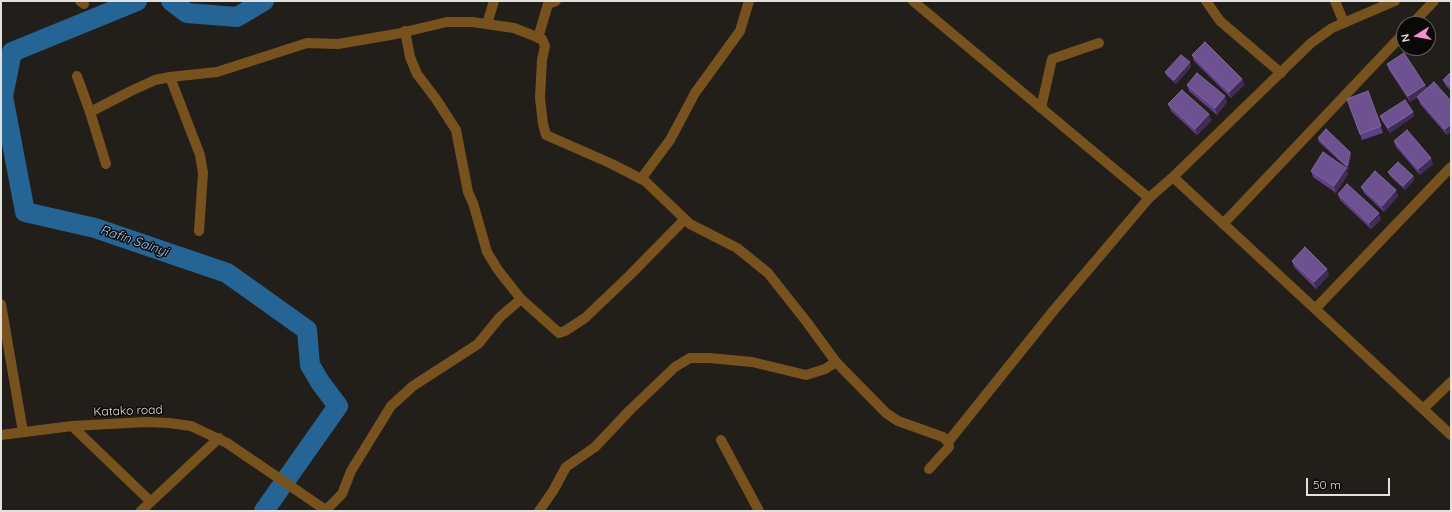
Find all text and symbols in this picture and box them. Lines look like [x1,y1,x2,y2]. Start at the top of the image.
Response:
north arrow [1396,16,1436,56]
text: N [1398,33,1413,43]
water label: Rafin Sainyi [98,222,170,260]
street label: Katako road [93,403,163,419]
scale bar [1308,470,1392,496]
text: 50 m [1313,477,1341,492]

